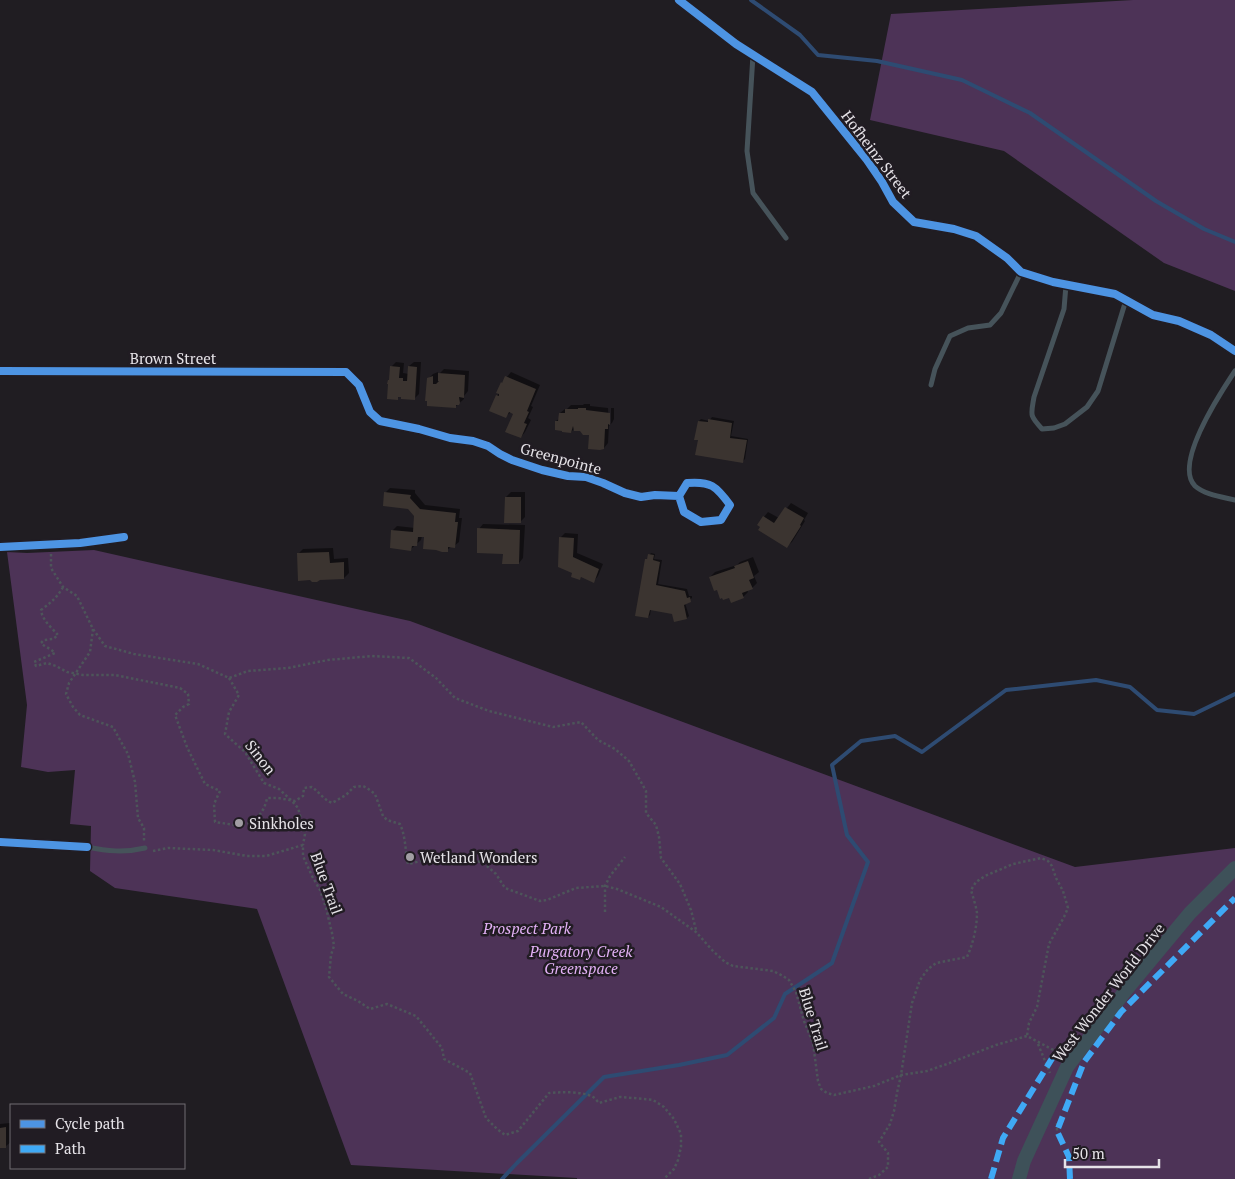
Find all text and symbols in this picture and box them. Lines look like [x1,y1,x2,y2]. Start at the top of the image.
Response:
street label: Hofheinz Street [837,106,917,202]
street label: Brown Street [130,348,217,368]
street label: Greenpointe [518,438,604,478]
street label: Sinon [241,736,281,778]
place label: Sinkholes [249,813,314,833]
marker: Sinkholes [233,817,245,829]
place label: Wetland Wonders [420,847,537,867]
street label: Blue Trail [307,849,347,917]
marker: Wetland Wonders [404,851,416,863]
park label: Prospect Park [482,918,572,938]
street label: West Wonder World Drive [1047,918,1169,1066]
park label: Purgatory Creek Greenspace [528,941,633,978]
street label: Blue Trail [795,985,833,1053]
legend [10,1104,185,1169]
text: Cycle path [55,1113,125,1133]
scale bar [1065,1136,1159,1168]
text: Path [55,1138,86,1158]
text: 50 m [1072,1143,1105,1163]

